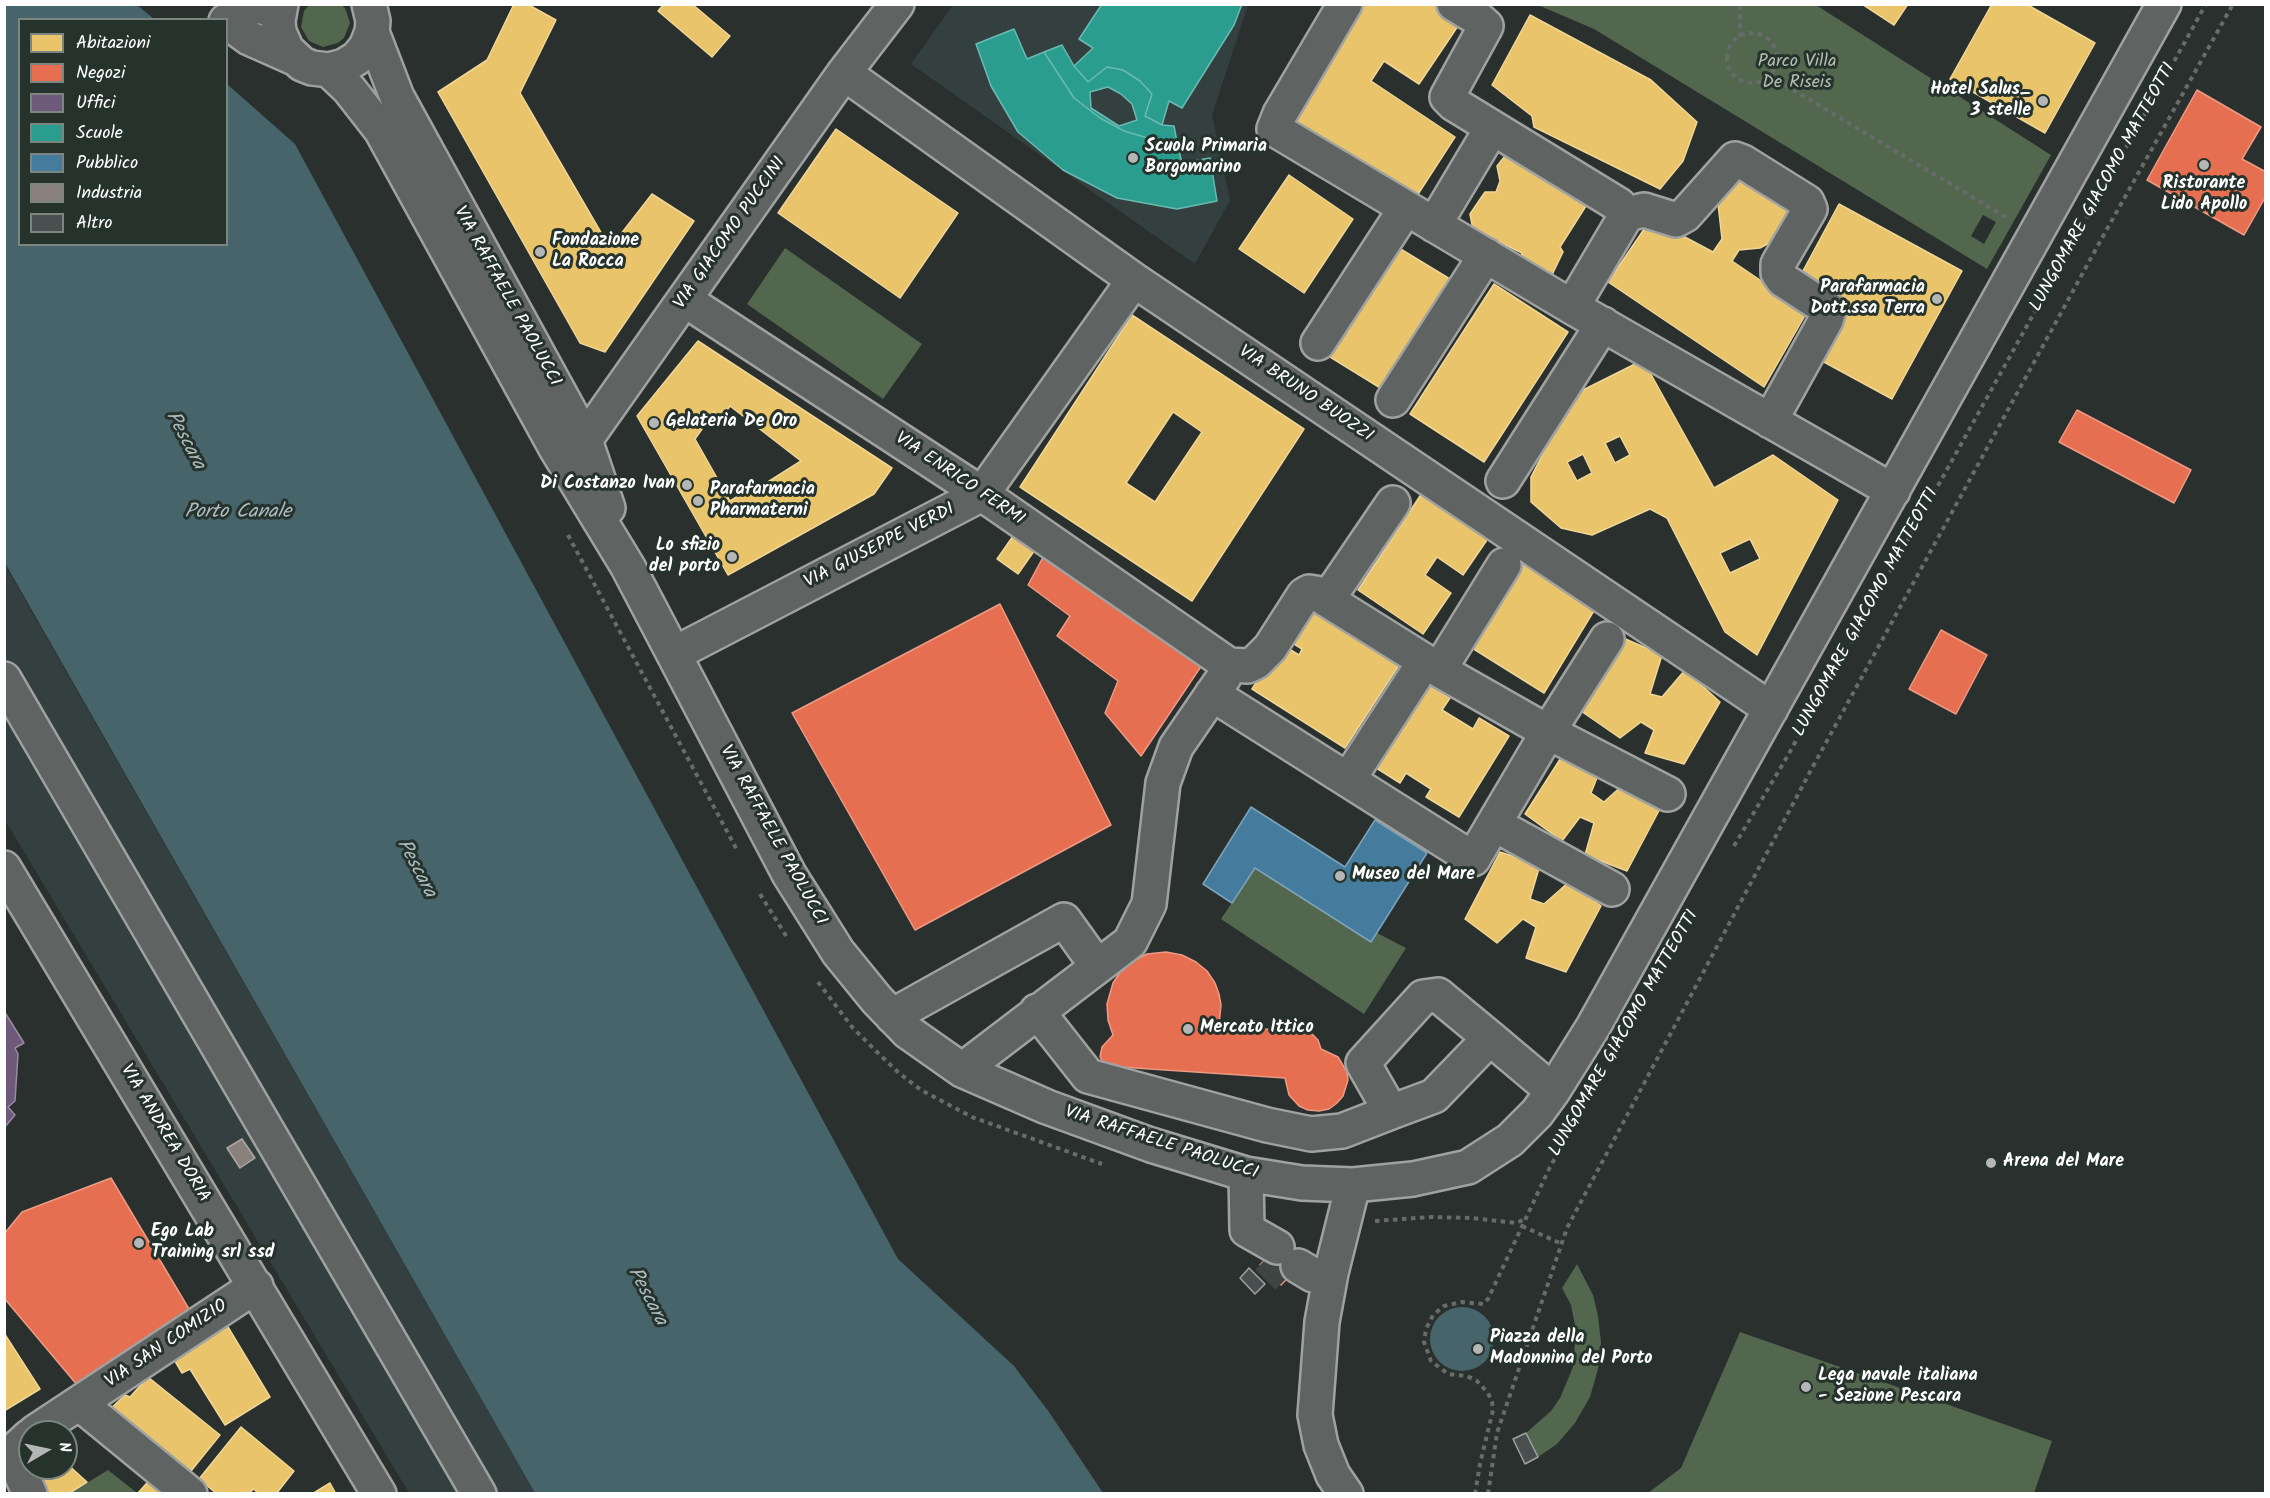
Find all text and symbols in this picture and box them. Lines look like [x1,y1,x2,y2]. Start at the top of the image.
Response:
legend [18,18,228,246]
text: Abitazioni [76,29,150,58]
park label: Parco Villa De Riseis [1758,52,1836,94]
text: Negozi [76,59,125,88]
street label: LUNGOMARE GIACOMO MATTEOTTI [2026,60,2182,316]
place label: Hotel Salus_ 3 stelle [1930,80,2031,122]
text: Uffici [76,89,115,118]
marker: Hotel Salus_ 3 stelle [2036,94,2050,108]
text: Scuole [76,119,123,148]
place label: Scuola Primaria Borgomarino [1145,137,1267,180]
text: Pubblico [76,149,138,178]
marker: Scuola Primaria Borgomarino [1126,151,1140,165]
street label: VIA GIACOMO PUCCINI [670,154,792,314]
marker: Ristorante Lido Apollo [2197,158,2211,172]
place label: Ristorante Lido Apollo [2161,174,2247,216]
text: Industria [76,179,142,208]
street label: VIA RAFFAELE PAOLUCCI [448,203,564,391]
text: Altro [76,209,112,238]
place label: Fondazione La Rocca [552,231,639,274]
marker: Fondazione La Rocca [533,245,547,259]
place label: Parafarmacia Dott.ssa Terra [1811,278,1925,320]
marker: Parafarmacia Dott.ssa Terra [1930,292,1944,306]
street label: VIA BRUNO BUOZZI [1234,342,1376,448]
water label: Pescara [159,408,209,474]
place label: Gelateria De Oro [666,412,797,434]
marker: Gelateria De Oro [647,416,661,430]
street label: VIA ENRICO FERMI [890,429,1028,531]
place label: Di Costanzo Ivan [540,474,675,496]
marker: Di Costanzo Ivan [680,478,694,492]
place label: Parafarmacia Pharmaterni [710,480,815,522]
street label: LUNGOMARE GIACOMO MATTEOTTI [1789,485,1945,741]
marker: Parafarmacia Pharmaterni [691,494,705,508]
street label: VIA GIUSEPPE VERDI [801,500,959,594]
water label: Porto Canale [185,502,291,526]
place label: Lo sfizio del porto [649,536,720,578]
marker: Lo sfizio del porto [725,550,739,564]
street label: VIA RAFFAELE PAOLUCCI [714,742,830,930]
water label: Pescara [390,836,440,902]
place label: Museo del Mare [1352,865,1475,887]
marker: Museo del Mare [1333,869,1347,883]
street label: LUNGOMARE GIACOMO MATTEOTTI [1545,907,1705,1161]
place label: Mercato Ittico [1200,1018,1314,1040]
marker: Mercato Ittico [1181,1022,1195,1036]
street label: VIA ANDREA DORIA [114,1061,214,1207]
street label: VIA RAFFAELE PAOLUCCI [1062,1102,1260,1186]
place label: Arena del Mare [2003,1152,2124,1174]
marker: Arena del Mare [1984,1156,1998,1170]
place label: Ego Lab Training srl ssd [151,1222,275,1264]
marker: Ego Lab Training srl ssd [132,1236,146,1250]
water label: Pescara [621,1264,671,1330]
street label: VIA SAN COMIZIO [102,1296,232,1394]
place label: Piazza della Madonnina del Porto [1490,1328,1653,1370]
marker: Piazza della Madonnina del Porto [1471,1342,1485,1356]
place label: Lega navale italiana - Sezione Pescara [1818,1366,1978,1408]
marker: Lega navale italiana - Sezione Pescara [1799,1380,1813,1394]
north arrow [18,1420,78,1480]
text: N [51,1440,77,1454]

